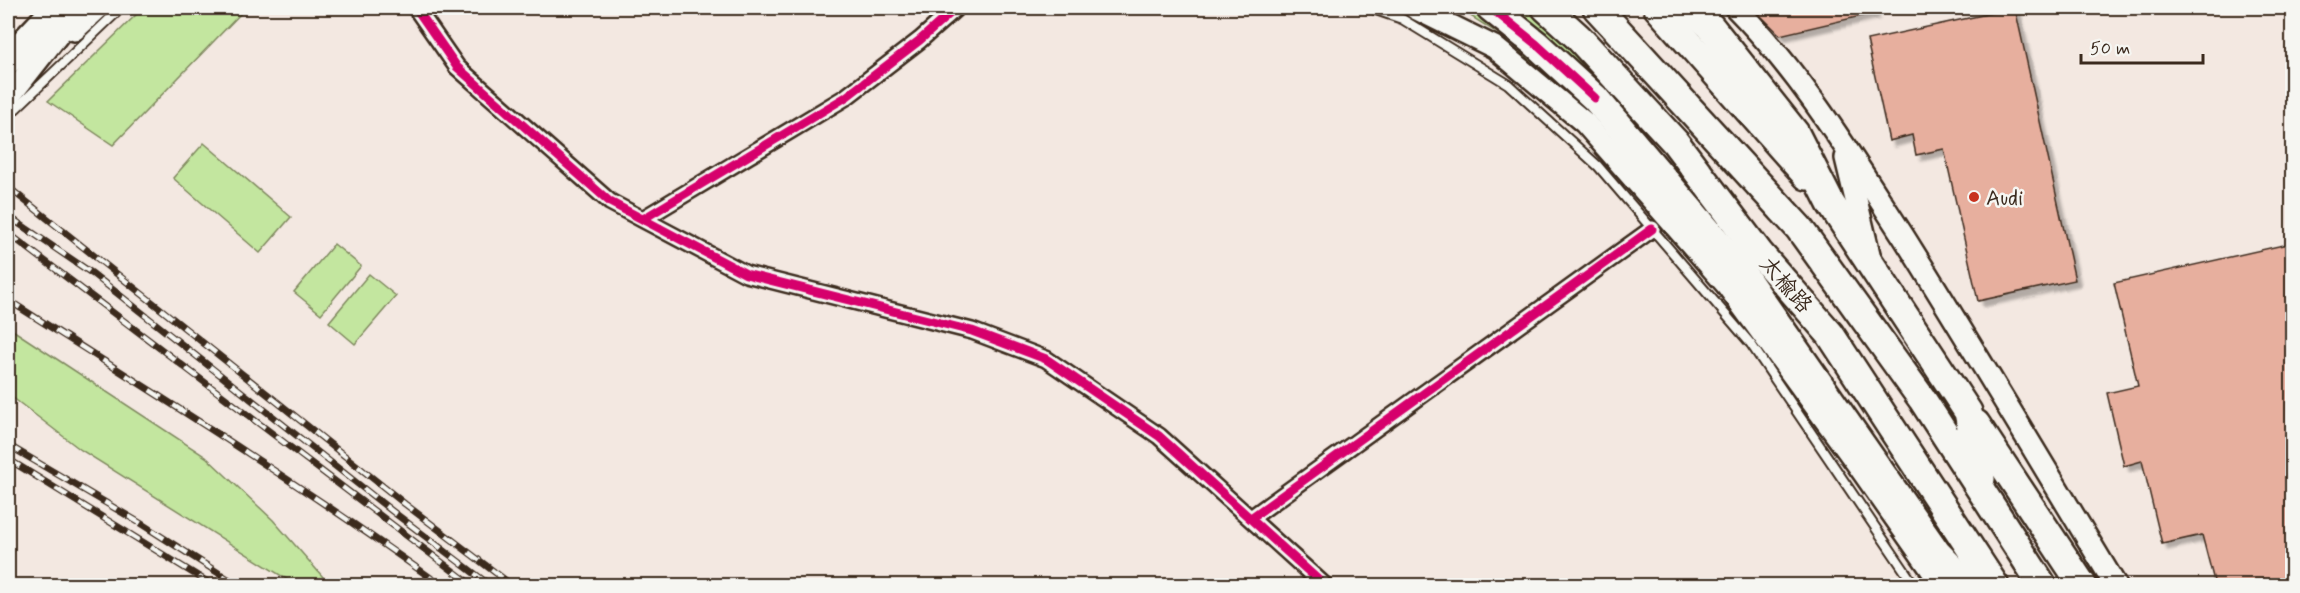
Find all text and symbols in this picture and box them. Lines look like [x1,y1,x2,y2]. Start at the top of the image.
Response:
scale bar [2081,27,2202,65]
text: 50 m [2090,37,2130,61]
place label: Audi [1986,185,2023,213]
marker: Audi [1967,190,1981,204]
street label: 太榆路 [1753,251,1818,319]

